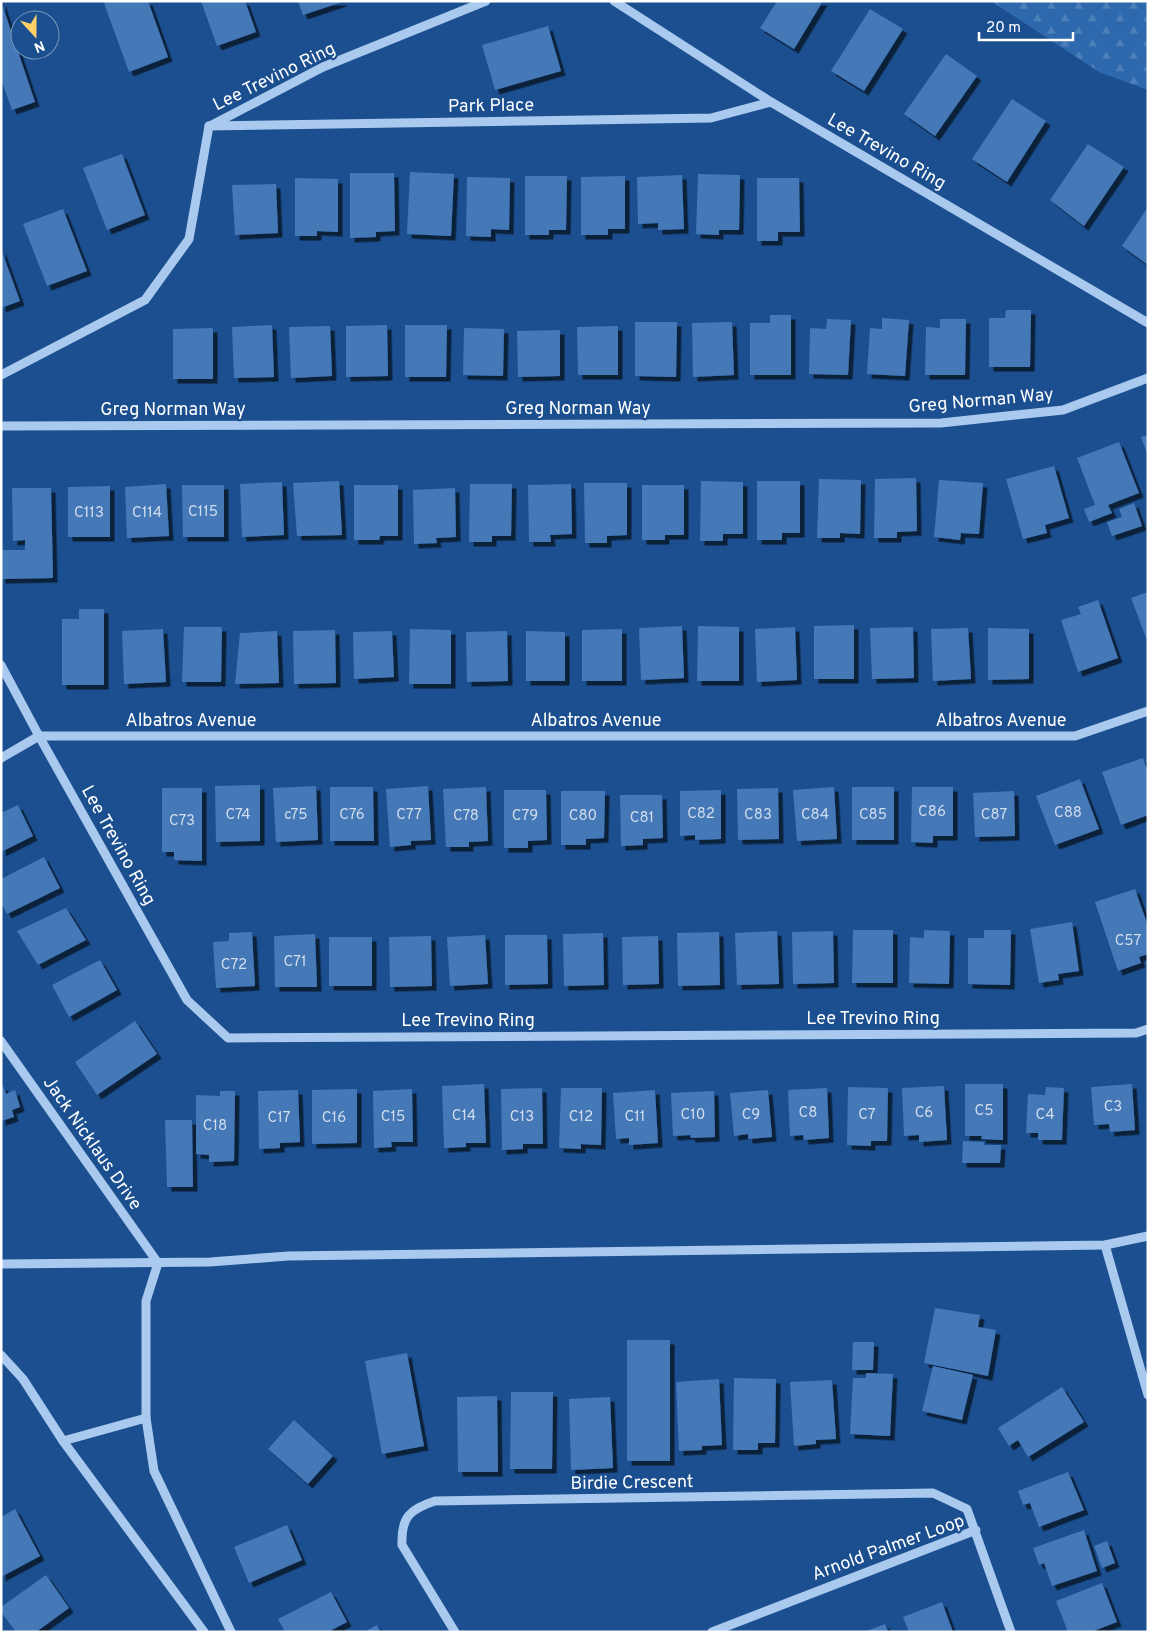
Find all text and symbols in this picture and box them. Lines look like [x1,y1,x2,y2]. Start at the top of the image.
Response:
north arrow [10,10,60,60]
scale bar [979,10,1073,42]
text: 20 m [986,19,1021,38]
text: N [31,36,47,55]
street label: Lee Trevino Ring [210,38,340,117]
street label: Park Place [448,94,534,119]
street label: Lee Trevino Ring [823,109,950,196]
street label: Greg Norman Way [908,384,1055,419]
street label: Greg Norman Way [505,398,651,421]
street label: Greg Norman Way [100,399,246,422]
house number: C115 [188,503,218,522]
house number: C113 [74,504,104,523]
house number: C114 [132,504,162,523]
street label: Albatros Avenue [125,710,257,733]
street label: Albatros Avenue [530,710,662,733]
street label: Albatros Avenue [935,710,1067,733]
street label: Lee Trevino Ring [75,782,160,910]
house number: C86 [918,803,946,822]
house number: C88 [1054,804,1082,823]
house number: C82 [687,805,715,824]
house number: C74 [225,806,251,825]
house number: c75 [284,806,308,825]
house number: C76 [339,806,365,825]
house number: C77 [396,806,422,825]
house number: C83 [744,806,772,825]
house number: C84 [801,806,829,825]
house number: C85 [859,806,887,825]
house number: C87 [981,806,1007,825]
house number: C78 [453,807,479,826]
house number: C79 [512,807,538,826]
house number: C80 [569,807,597,826]
house number: C81 [630,809,654,828]
house number: C73 [169,812,195,831]
house number: C57 [1115,932,1142,951]
house number: C71 [283,953,307,972]
house number: C72 [221,956,247,975]
street label: Lee Trevino Ring [806,1008,940,1031]
street label: Lee Trevino Ring [401,1010,535,1033]
street label: Jack Nicklaus Drive [37,1073,146,1215]
house number: C3 [1104,1098,1122,1117]
house number: C5 [974,1102,994,1121]
house number: C8 [799,1104,817,1123]
house number: C6 [915,1104,933,1123]
house number: C10 [681,1106,705,1125]
house number: C9 [742,1106,760,1125]
house number: C7 [858,1106,876,1125]
house number: C4 [1035,1106,1055,1125]
house number: C14 [452,1107,476,1126]
house number: C15 [381,1108,405,1127]
house number: C13 [510,1108,534,1127]
house number: C12 [569,1108,593,1127]
house number: C11 [625,1108,645,1127]
house number: C17 [267,1109,291,1128]
house number: C16 [322,1109,346,1128]
house number: C18 [203,1117,227,1136]
street label: Birdie Crescent [570,1471,694,1496]
street label: Arnold Palmer Loop [809,1510,968,1587]

